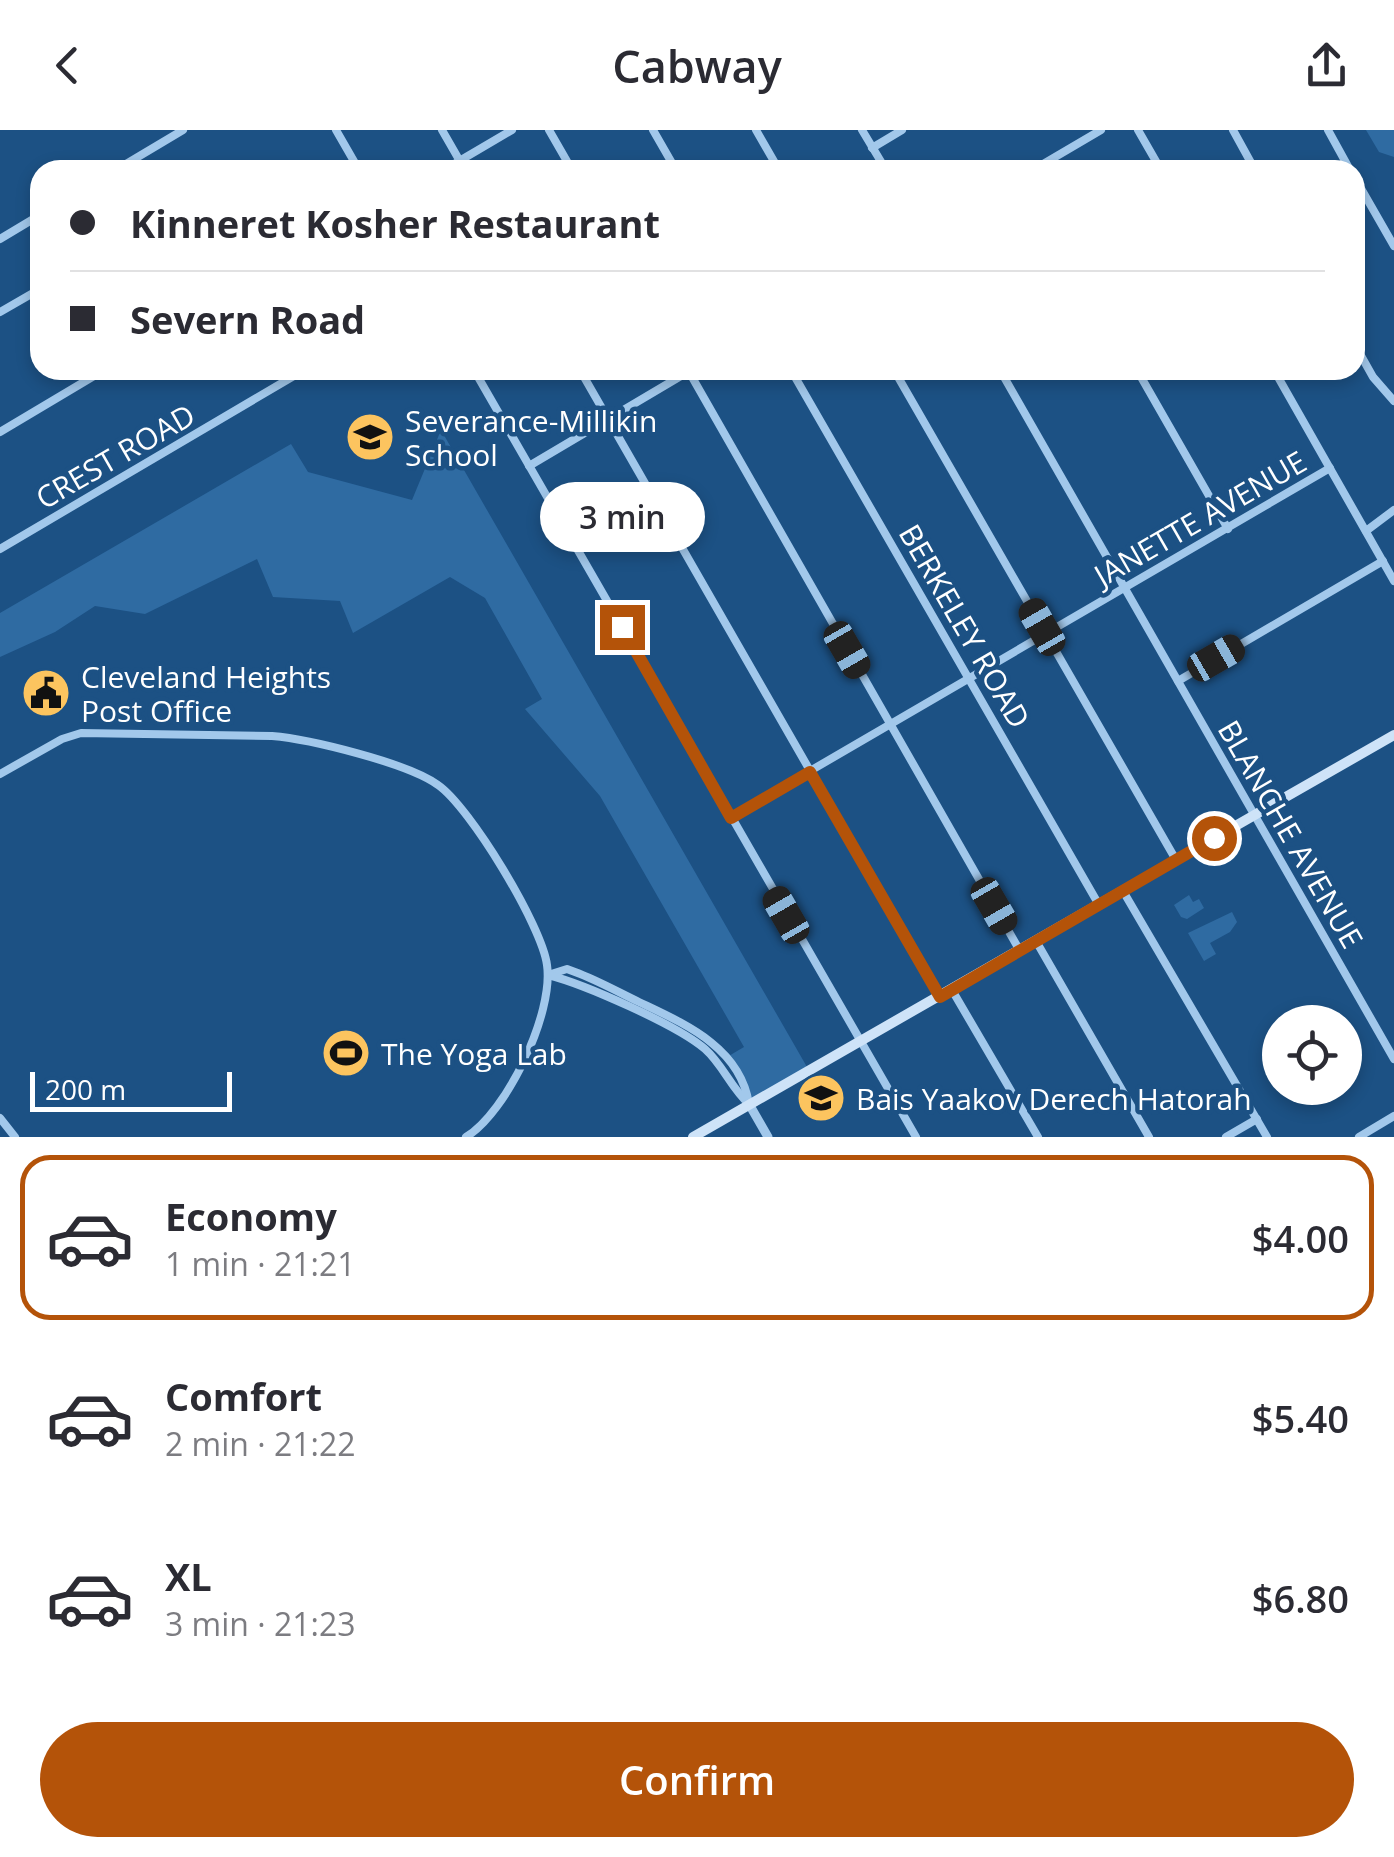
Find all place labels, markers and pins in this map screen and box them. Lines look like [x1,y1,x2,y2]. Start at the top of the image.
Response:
place label: Severance-Millikin School [405,400,657,475]
school or university icon: Severance-Millikin School [344,411,396,463]
place label: Cleveland Heights Post Office [81,656,331,731]
public building icon: Cleveland Heights Post Office [20,667,72,719]
sports icon: The Yoga Lab [320,1027,372,1079]
place label: The Yoga Lab [381,1033,567,1074]
school or university icon: Bais Yaakov Derech Hatorah [795,1072,847,1124]
place label: Bais Yaakov Derech Hatorah [856,1078,1252,1119]

